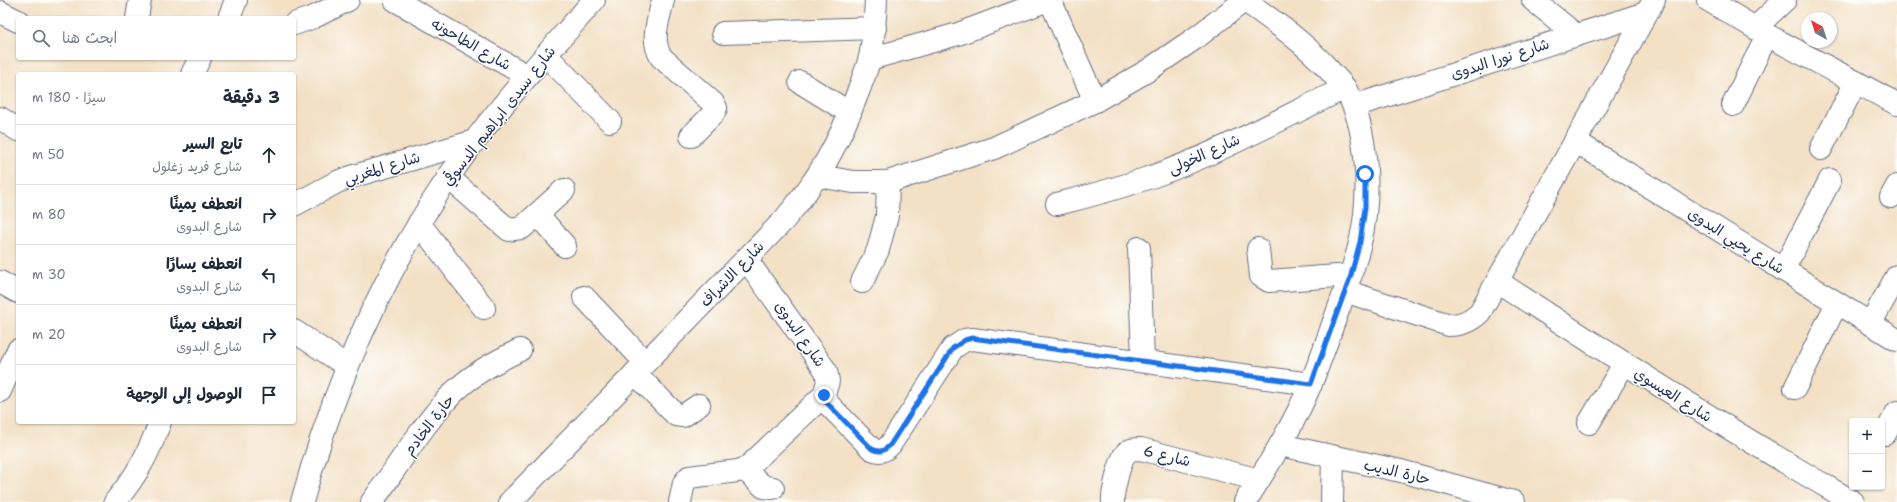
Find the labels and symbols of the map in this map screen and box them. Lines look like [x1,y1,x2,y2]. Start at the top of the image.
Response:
north arrow [1801,12,1837,48]
street label: شارع الطاحونه [427,13,515,75]
street label: شارع نورا البدوى [1448,34,1552,84]
street label: شارع سيدى ابراهيم الدسوقي [437,41,562,191]
street label: شارع الخولى [1165,129,1243,179]
street label: شارع المغربي [341,147,424,192]
route start [1356,165,1374,183]
street label: شارع يحيي البدوى [1682,203,1788,281]
street label: شارع الاشراف [695,237,769,311]
street label: شارع البدوى [770,297,830,371]
street label: شارع العيسوي [1630,363,1716,428]
route end [815,386,833,404]
street label: حارة الخادم [399,391,461,461]
street label: شارع 6 [1141,440,1193,472]
street label: حارة الديب [1362,455,1432,489]

